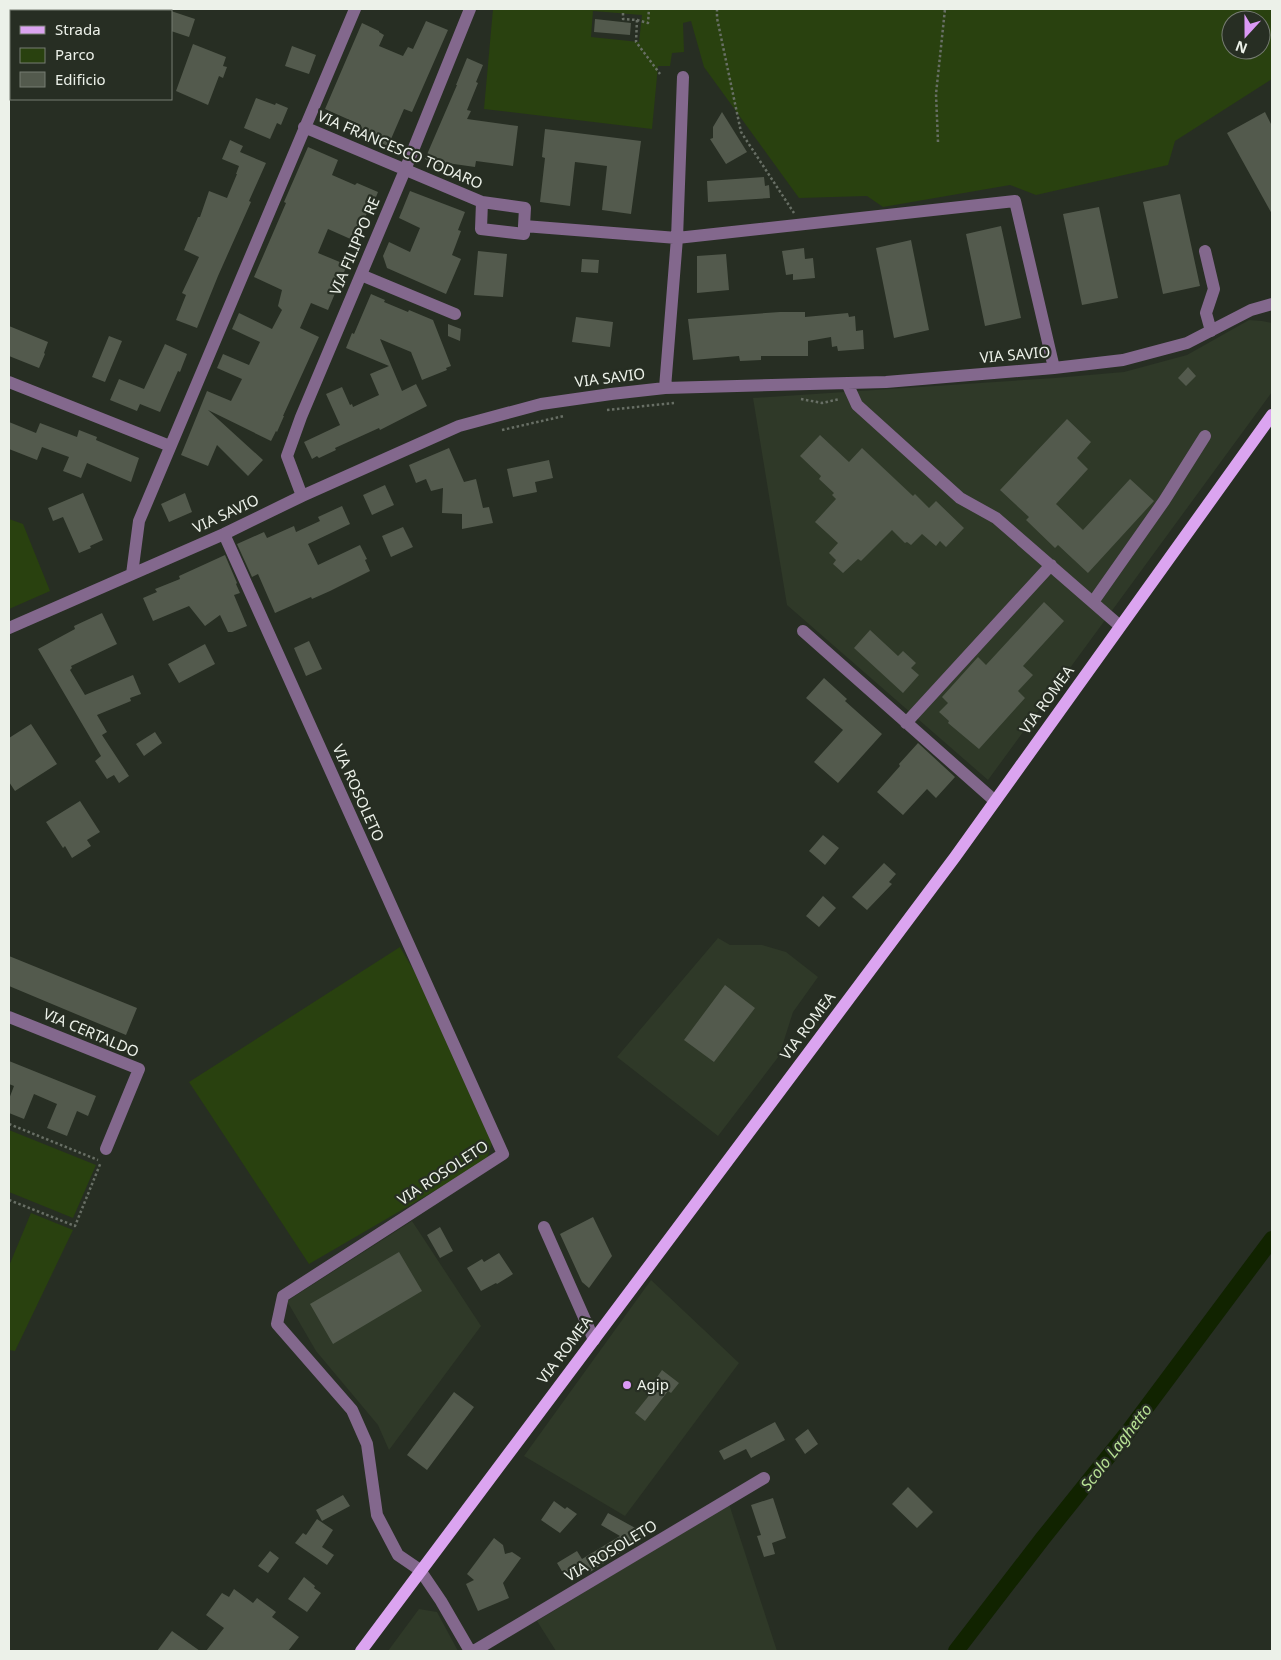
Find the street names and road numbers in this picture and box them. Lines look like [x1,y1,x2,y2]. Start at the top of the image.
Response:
street label: VIA FRANCESCO TODARO [315,105,486,193]
street label: VIA FILIPPO RE [324,193,384,298]
street label: VIA SAVIO [979,341,1051,367]
street label: VIA SAVIO [574,363,646,391]
street label: VIA SAVIO [189,489,262,537]
street label: VIA ROMEA [1015,661,1078,738]
street label: VIA ROSOLETO [329,741,389,844]
street label: VIA ROMEA [775,987,840,1063]
street label: VIA CERTALDO [40,1003,142,1061]
street label: VIA ROSOLETO [393,1135,492,1209]
street label: VIA ROMEA [532,1311,597,1387]
street label: VIA ROSOLETO [561,1515,660,1586]

